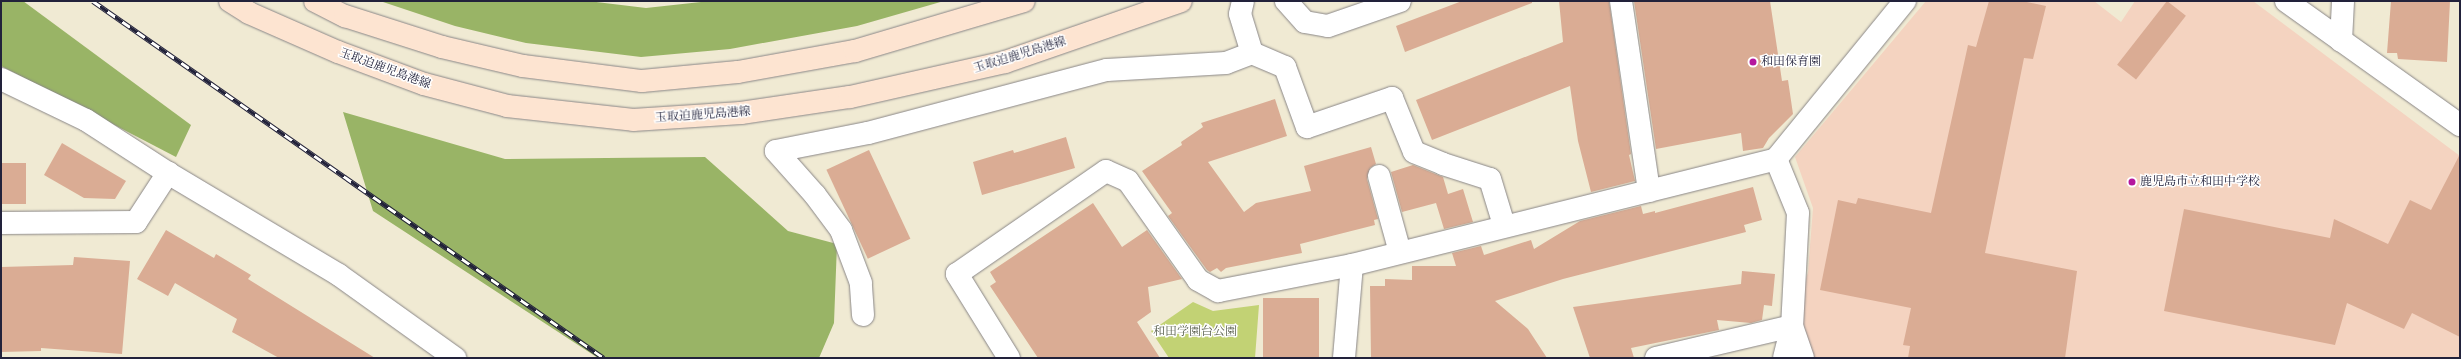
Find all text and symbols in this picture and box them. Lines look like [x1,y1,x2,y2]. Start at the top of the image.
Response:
street label: 玉取迫鹿児島港線 [972,34,1068,76]
street label: 玉取迫鹿児島港線 [337,46,433,92]
place label: 和田保育園 [1761,55,1821,69]
marker: 和田保育園 [1748,57,1758,67]
street label: 玉取迫鹿児島港線 [655,104,751,126]
place label: 鹿児島市立和田中学校 [2140,175,2260,189]
marker: 鹿児島市立和田中学校 [2127,177,2137,187]
park label: 和田学園台公園 [1153,325,1237,339]

